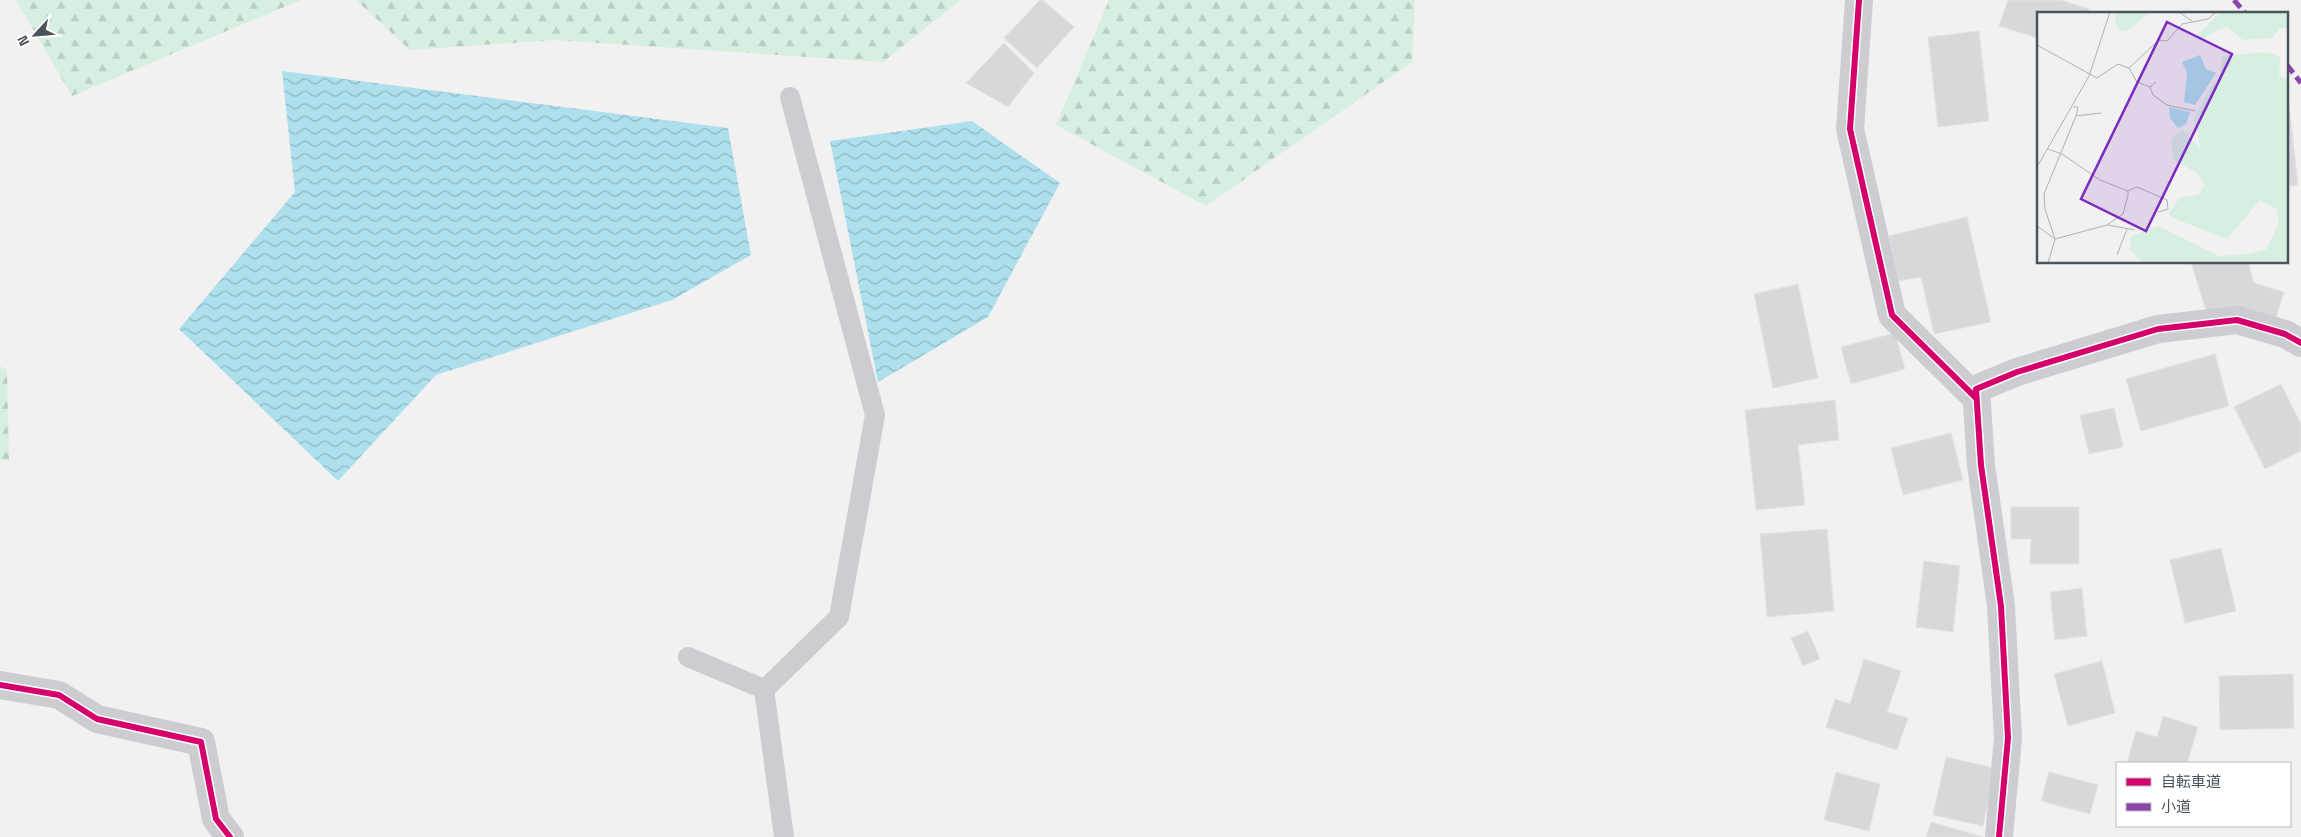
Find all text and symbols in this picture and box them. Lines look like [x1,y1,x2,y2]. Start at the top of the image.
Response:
north arrow [10,10,60,60]
inset map [2037,12,2288,264]
text: N [13,33,33,49]
legend [2116,762,2291,827]
text: 自転車道 [2161,772,2221,791]
text: 小道 [2161,797,2191,816]

